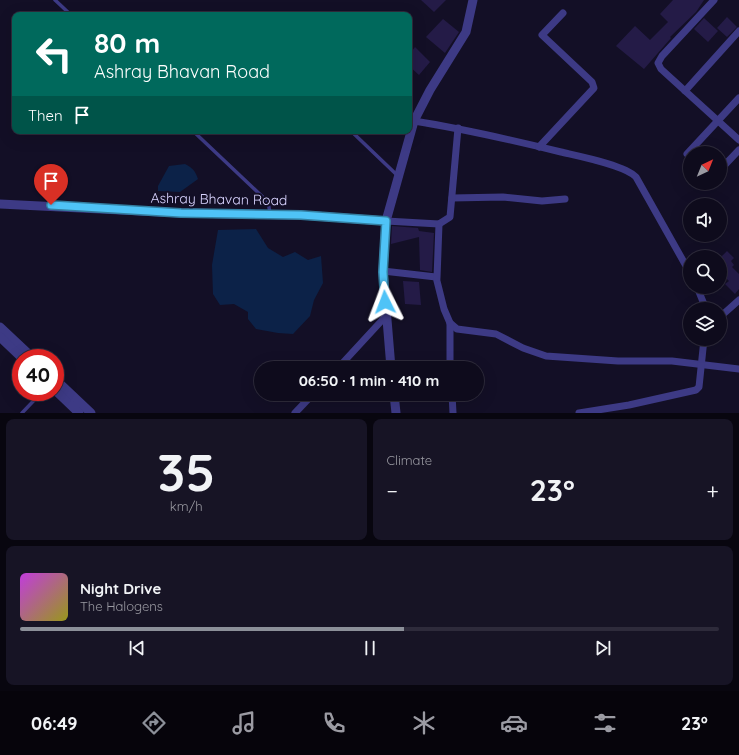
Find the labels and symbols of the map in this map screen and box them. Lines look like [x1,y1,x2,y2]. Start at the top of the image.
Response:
north arrow [683,146,727,190]
pin [34,164,68,205]
street label: Ashray Bhavan Road [150,189,288,209]
position arrow [364,281,406,323]
speed limit sign: 40 [12,349,64,401]

